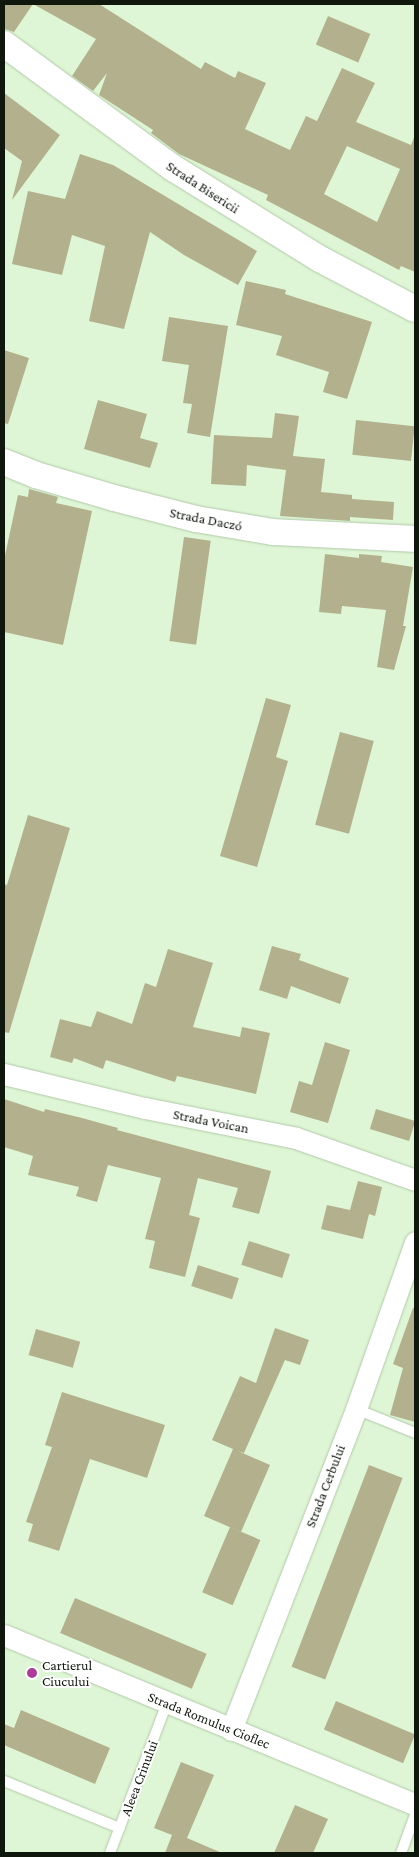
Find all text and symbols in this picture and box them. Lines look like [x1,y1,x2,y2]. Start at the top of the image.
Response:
street label: Strada Bisericii [163,157,243,217]
street label: Strada Daczó [168,504,244,534]
street label: Strada Voican [172,1105,250,1137]
street label: Strada Cerbului [301,1442,349,1530]
place label: Cartierul Ciucului [42,1657,92,1690]
marker: Cartierul Ciucului [26,1667,38,1679]
street label: Strada Romulus Cioflec [146,1688,272,1752]
street label: Aleea Crinului [117,1738,161,1818]

